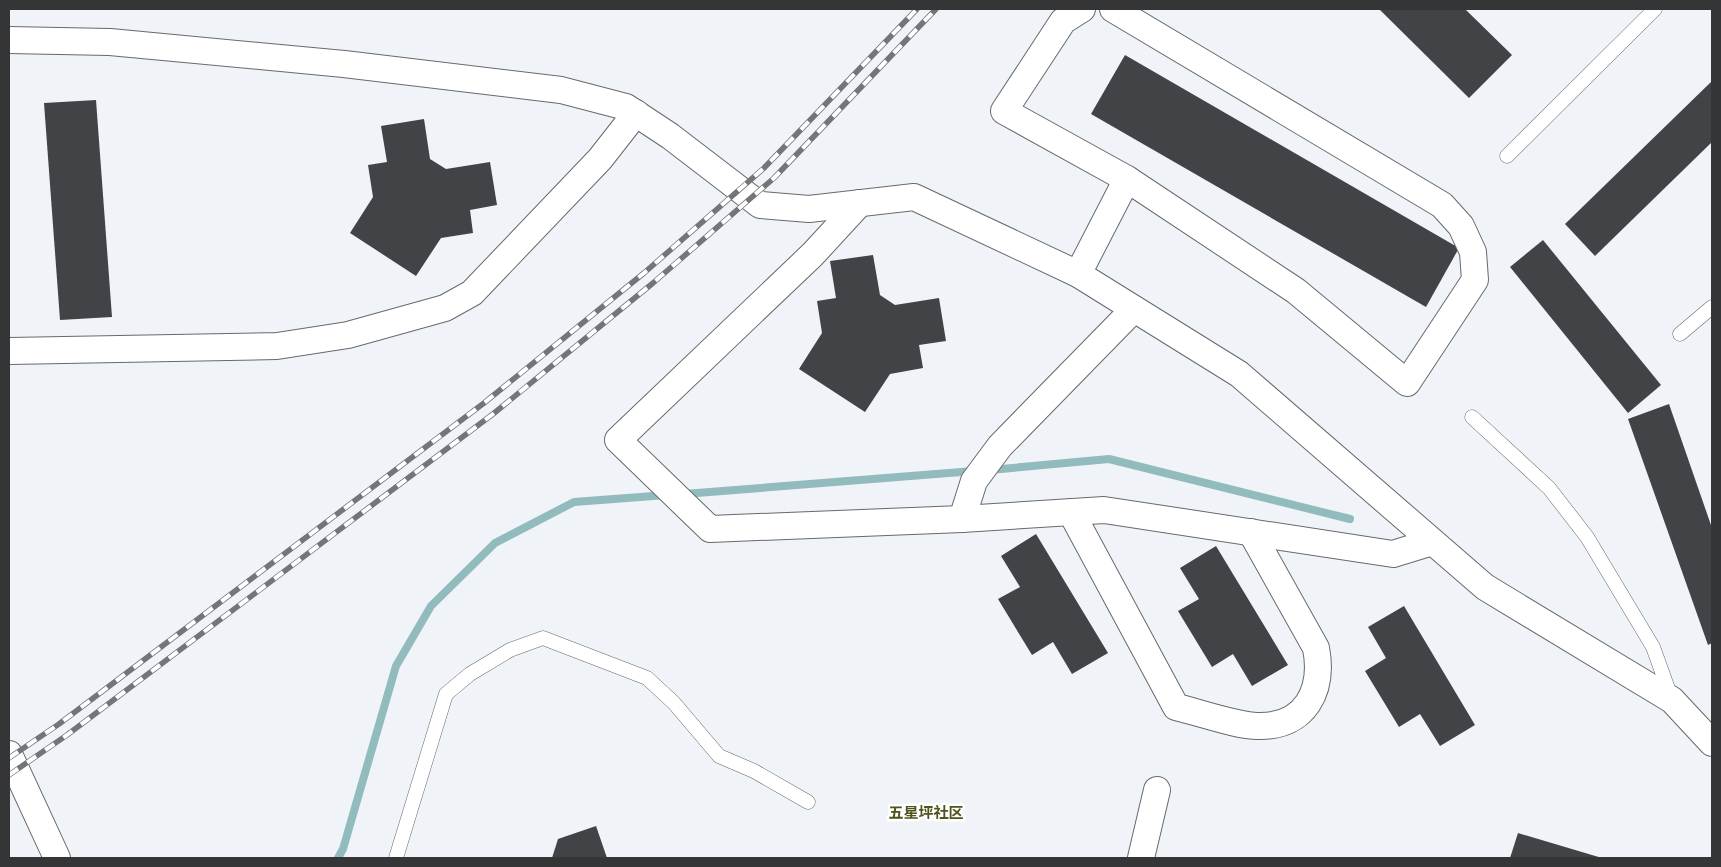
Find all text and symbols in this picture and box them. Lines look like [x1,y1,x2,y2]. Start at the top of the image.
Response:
district label: 五星坪社区 [888,803,964,824]

